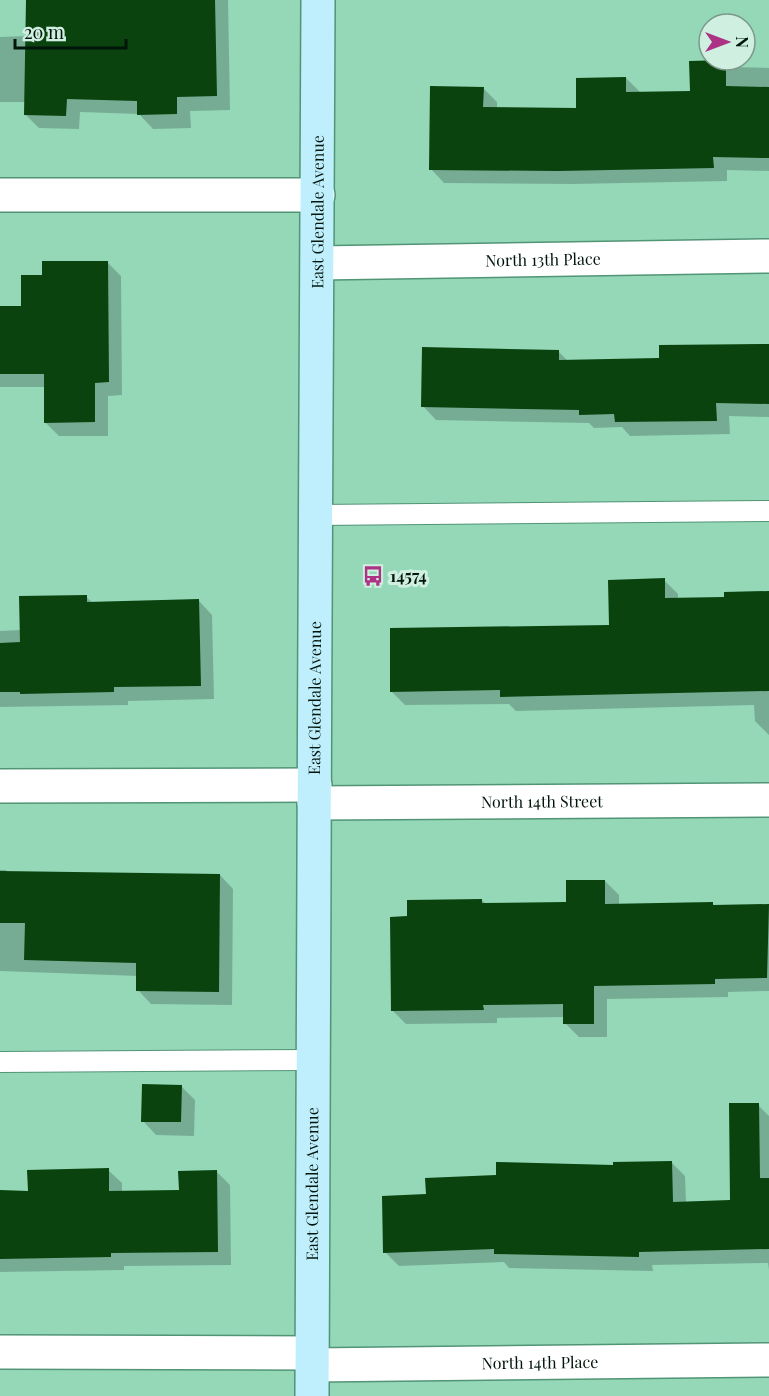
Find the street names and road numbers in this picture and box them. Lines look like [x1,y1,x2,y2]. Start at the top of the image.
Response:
street label: East Glendale Avenue [306,135,328,289]
street label: North 13th Place [485,248,601,270]
street label: East Glendale Avenue [303,621,325,775]
street label: North 14th Street [481,790,603,812]
street label: East Glendale Avenue [301,1107,322,1261]
street label: North 14th Place [482,1351,598,1373]

